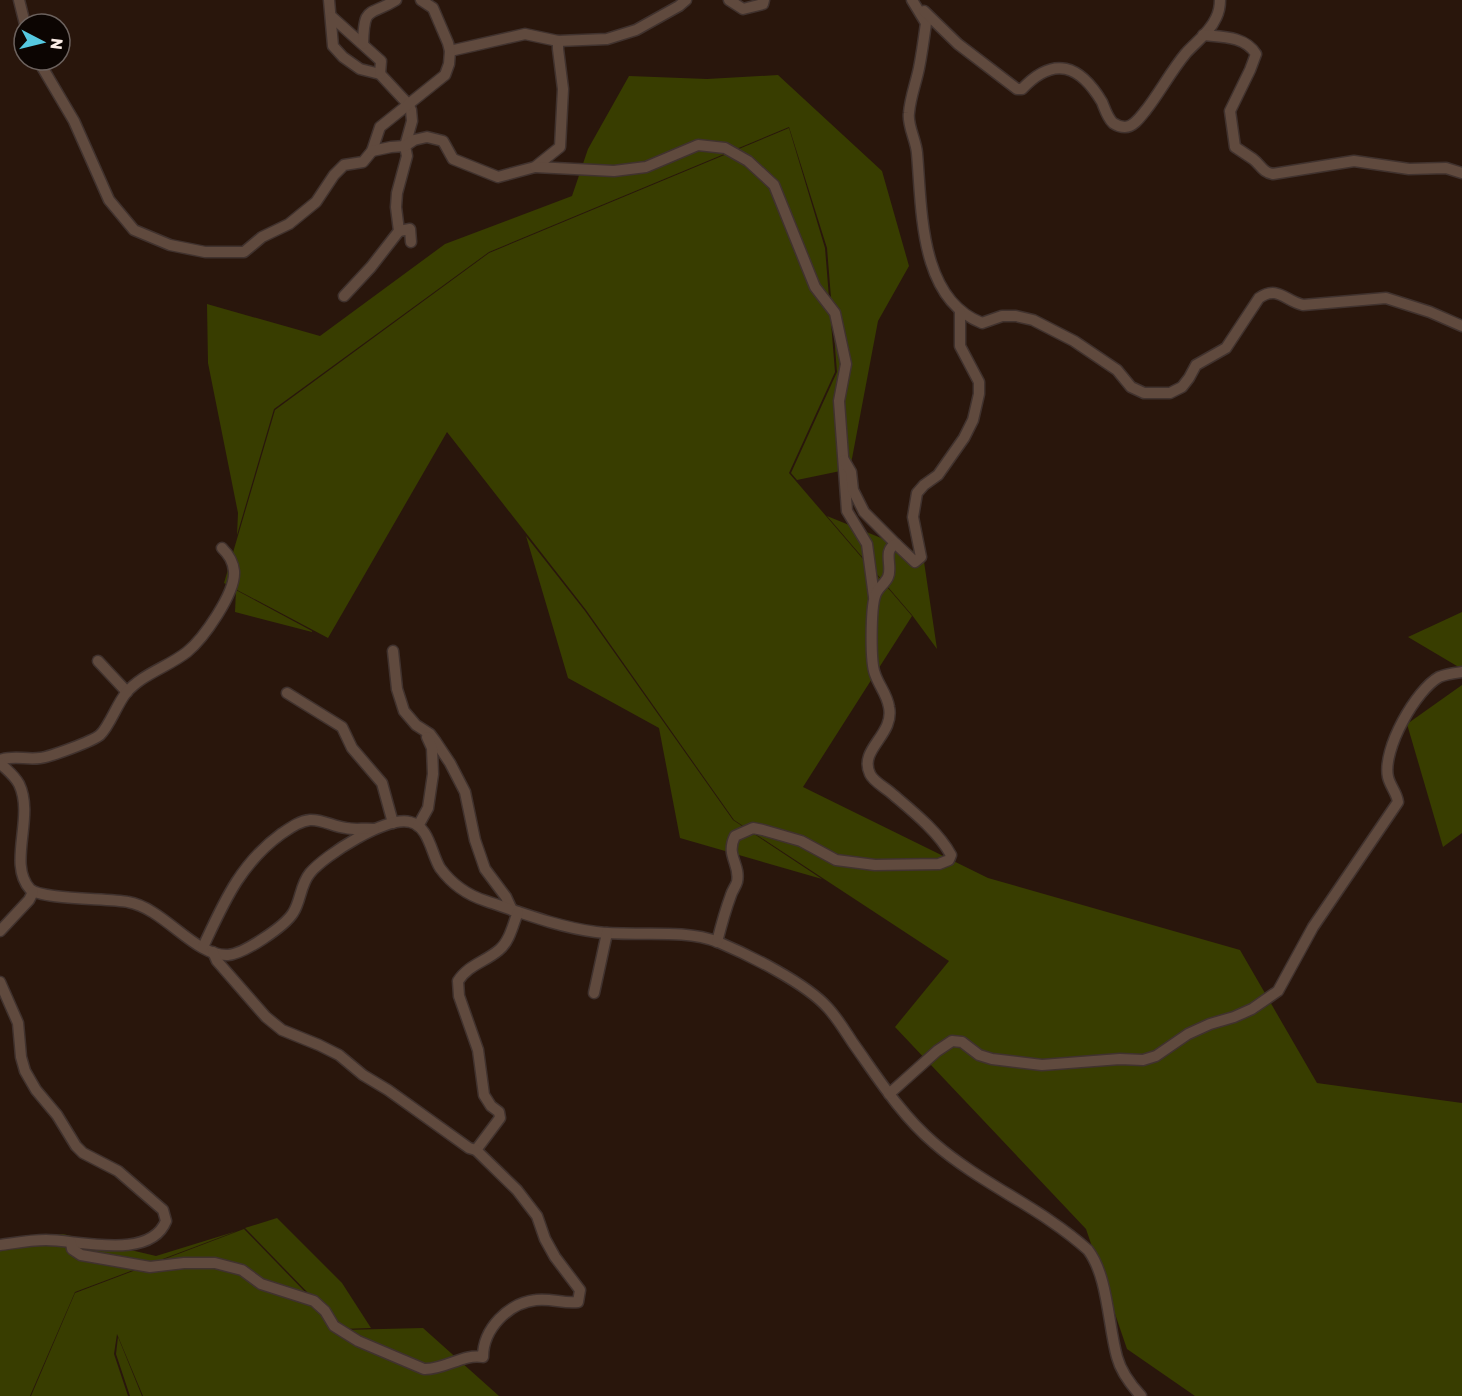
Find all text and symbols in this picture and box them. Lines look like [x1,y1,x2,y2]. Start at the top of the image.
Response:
north arrow [12,12,72,72]
text: N [46,37,67,51]

